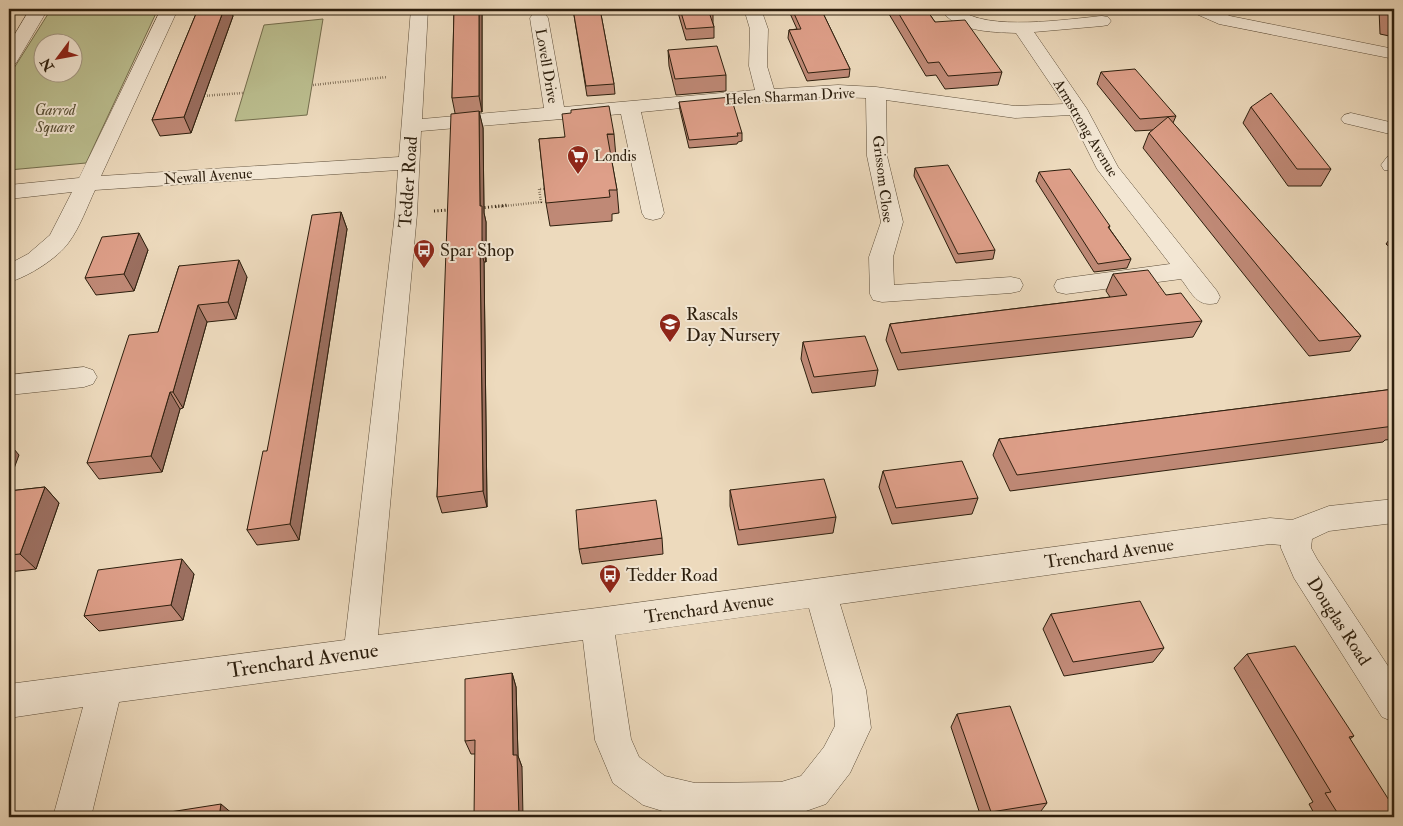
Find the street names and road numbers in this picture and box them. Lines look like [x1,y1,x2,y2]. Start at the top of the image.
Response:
street label: Lovell Drive [531,27,562,105]
street label: Armstrong Avenue [1048,75,1122,181]
street label: Helen Sharman Drive [724,84,856,109]
street label: Grissom Close [868,134,897,224]
street label: Tedder Road [394,135,423,229]
street label: Newall Avenue [163,164,253,189]
street label: Trenchard Avenue [1043,533,1176,574]
street label: Douglas Road [1301,573,1376,670]
street label: Trenchard Avenue [643,588,776,629]
street label: Trenchard Avenue [226,637,380,684]

